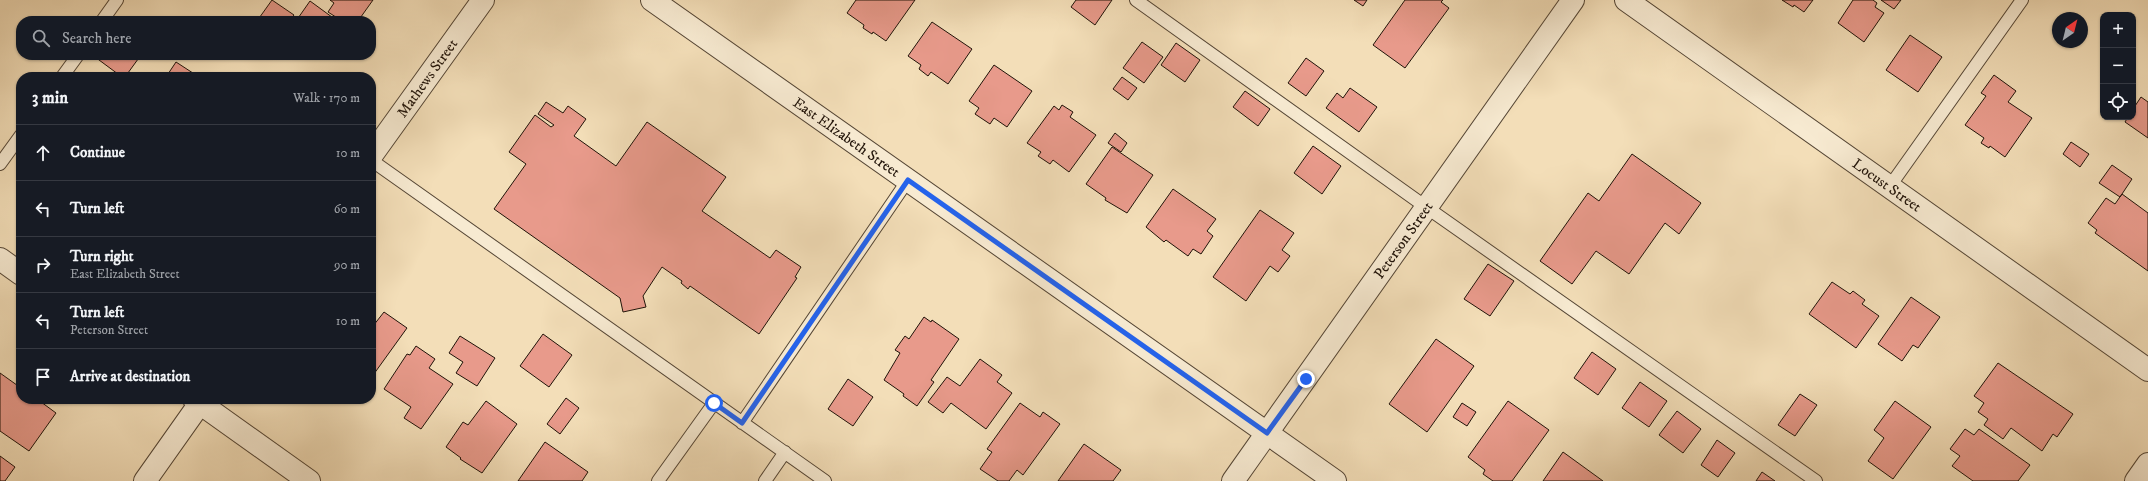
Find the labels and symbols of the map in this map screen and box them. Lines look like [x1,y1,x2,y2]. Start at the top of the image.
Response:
north arrow [2052,12,2088,48]
street label: Mathews Street [393,35,462,121]
street label: East Elizabeth Street [789,93,904,182]
street label: Locust Street [1848,154,1925,217]
street label: Peterson Street [1370,198,1438,283]
route end [1297,370,1315,388]
route start [705,394,723,412]

